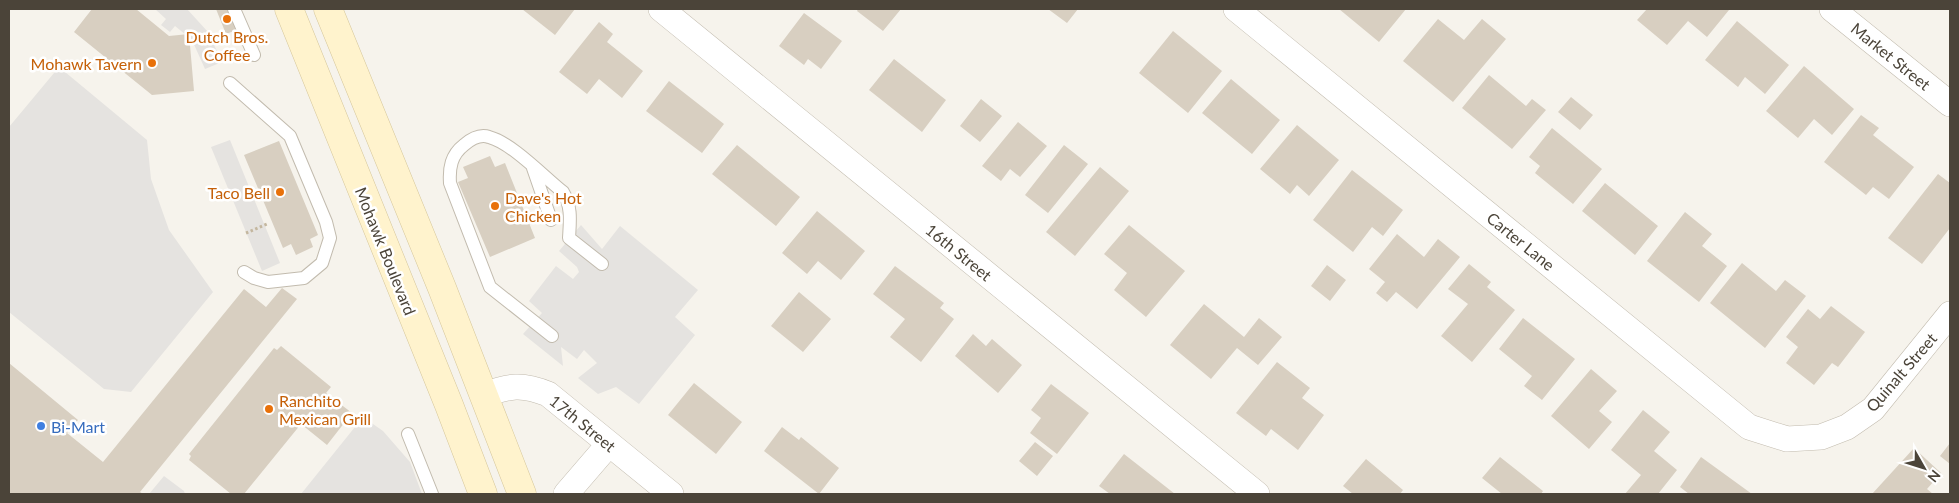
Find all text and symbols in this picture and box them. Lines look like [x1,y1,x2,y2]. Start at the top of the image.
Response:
marker: Dutch Bros. Coffee [221,13,233,25]
street label: Market Street [1848,18,1935,94]
place label: Dutch Bros. Coffee [186,27,268,64]
place label: Mohawk Tavern [31,54,142,73]
marker: Mohawk Tavern [146,57,158,69]
place label: Taco Bell [208,183,270,202]
street label: Mohawk Boulevard [352,184,420,318]
marker: Taco Bell [274,186,286,198]
place label: Dave's Hot Chicken [505,188,582,225]
marker: Dave's Hot Chicken [489,200,501,212]
street label: Carter Lane [1483,208,1559,274]
street label: 16th Street [922,220,996,285]
street label: Quinalt Street [1862,329,1941,415]
place label: Ranchito Mexican Grill [279,391,371,428]
street label: 17th Street [546,391,620,456]
marker: Ranchito Mexican Grill [263,403,275,415]
place label: Bi-Mart [51,417,105,436]
marker: Bi-Mart [35,420,47,432]
north arrow [1899,443,1949,493]
text: N [1924,467,1944,486]

